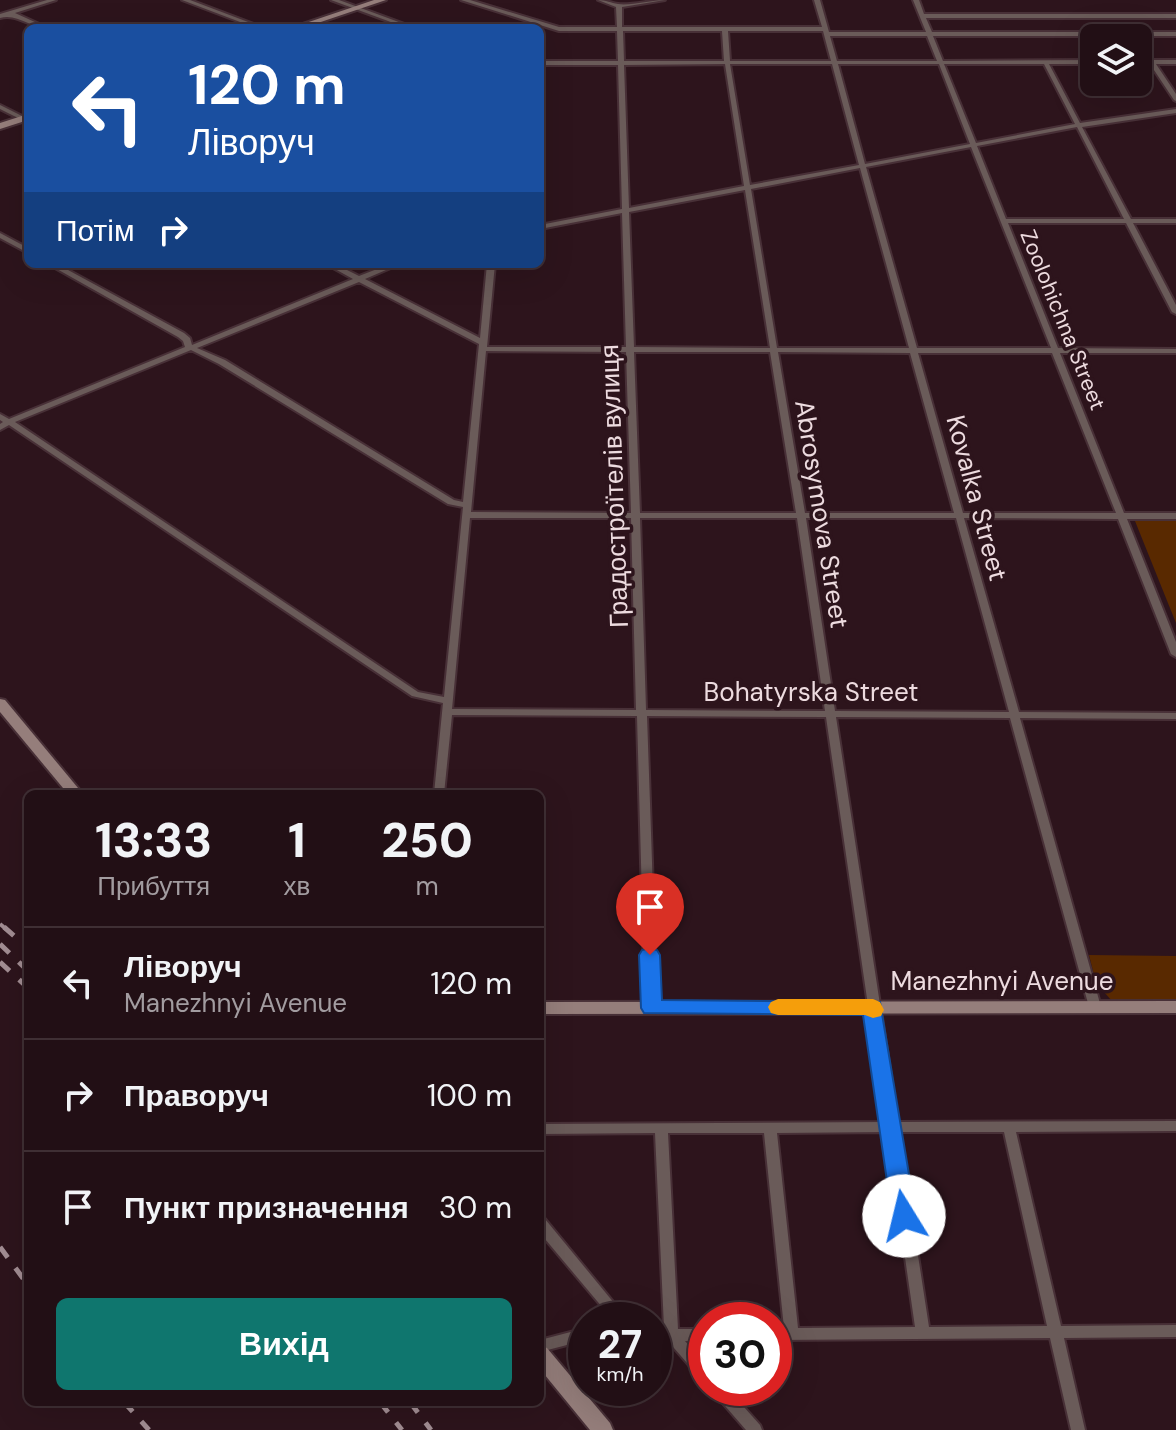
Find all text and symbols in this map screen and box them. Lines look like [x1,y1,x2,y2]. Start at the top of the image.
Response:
map controls [1080,24,1152,96]
button: layers [1080,24,1152,96]
text: 120 m [188,48,346,121]
icon: left [56,56,160,160]
text: Ліворуч [188,119,315,166]
icon: right [151,208,195,252]
text: Потім [56,211,135,250]
street label: Zoolohichna Street [1014,226,1112,414]
street label: Градостроїтелiв вулиця [592,344,636,628]
street label: Abrosymova Street [787,397,857,631]
street label: Kovalka Street [939,412,1015,584]
street label: Bohatyrska Street [704,675,918,709]
text: 13:33 [95,809,212,872]
text: 1 [288,809,306,872]
text: 250 [381,809,473,872]
text: Прибуття [97,869,210,903]
text: хв [283,869,310,903]
text: m [416,869,439,903]
pin [616,873,684,955]
icon: arrive [628,885,672,929]
text: Ліворуч [124,947,242,986]
icon: left [56,961,100,1005]
text: 120 m [430,964,512,1003]
street label: Manezhnyi Avenue [890,964,1114,998]
text: Manezhnyi Avenue [124,986,347,1020]
icon: right [56,1073,100,1117]
text: Праворуч [124,1076,269,1115]
text: 100 m [427,1076,512,1115]
position arrow [862,1174,946,1258]
icon: arrive [56,1185,100,1229]
text: Пункт призначення [124,1188,409,1227]
text: 30 m [439,1188,512,1227]
button: Вихід [56,1298,512,1390]
speed limit sign: 30 [688,1302,792,1406]
text: 27 [598,1318,642,1370]
text: km/h [596,1361,644,1387]

